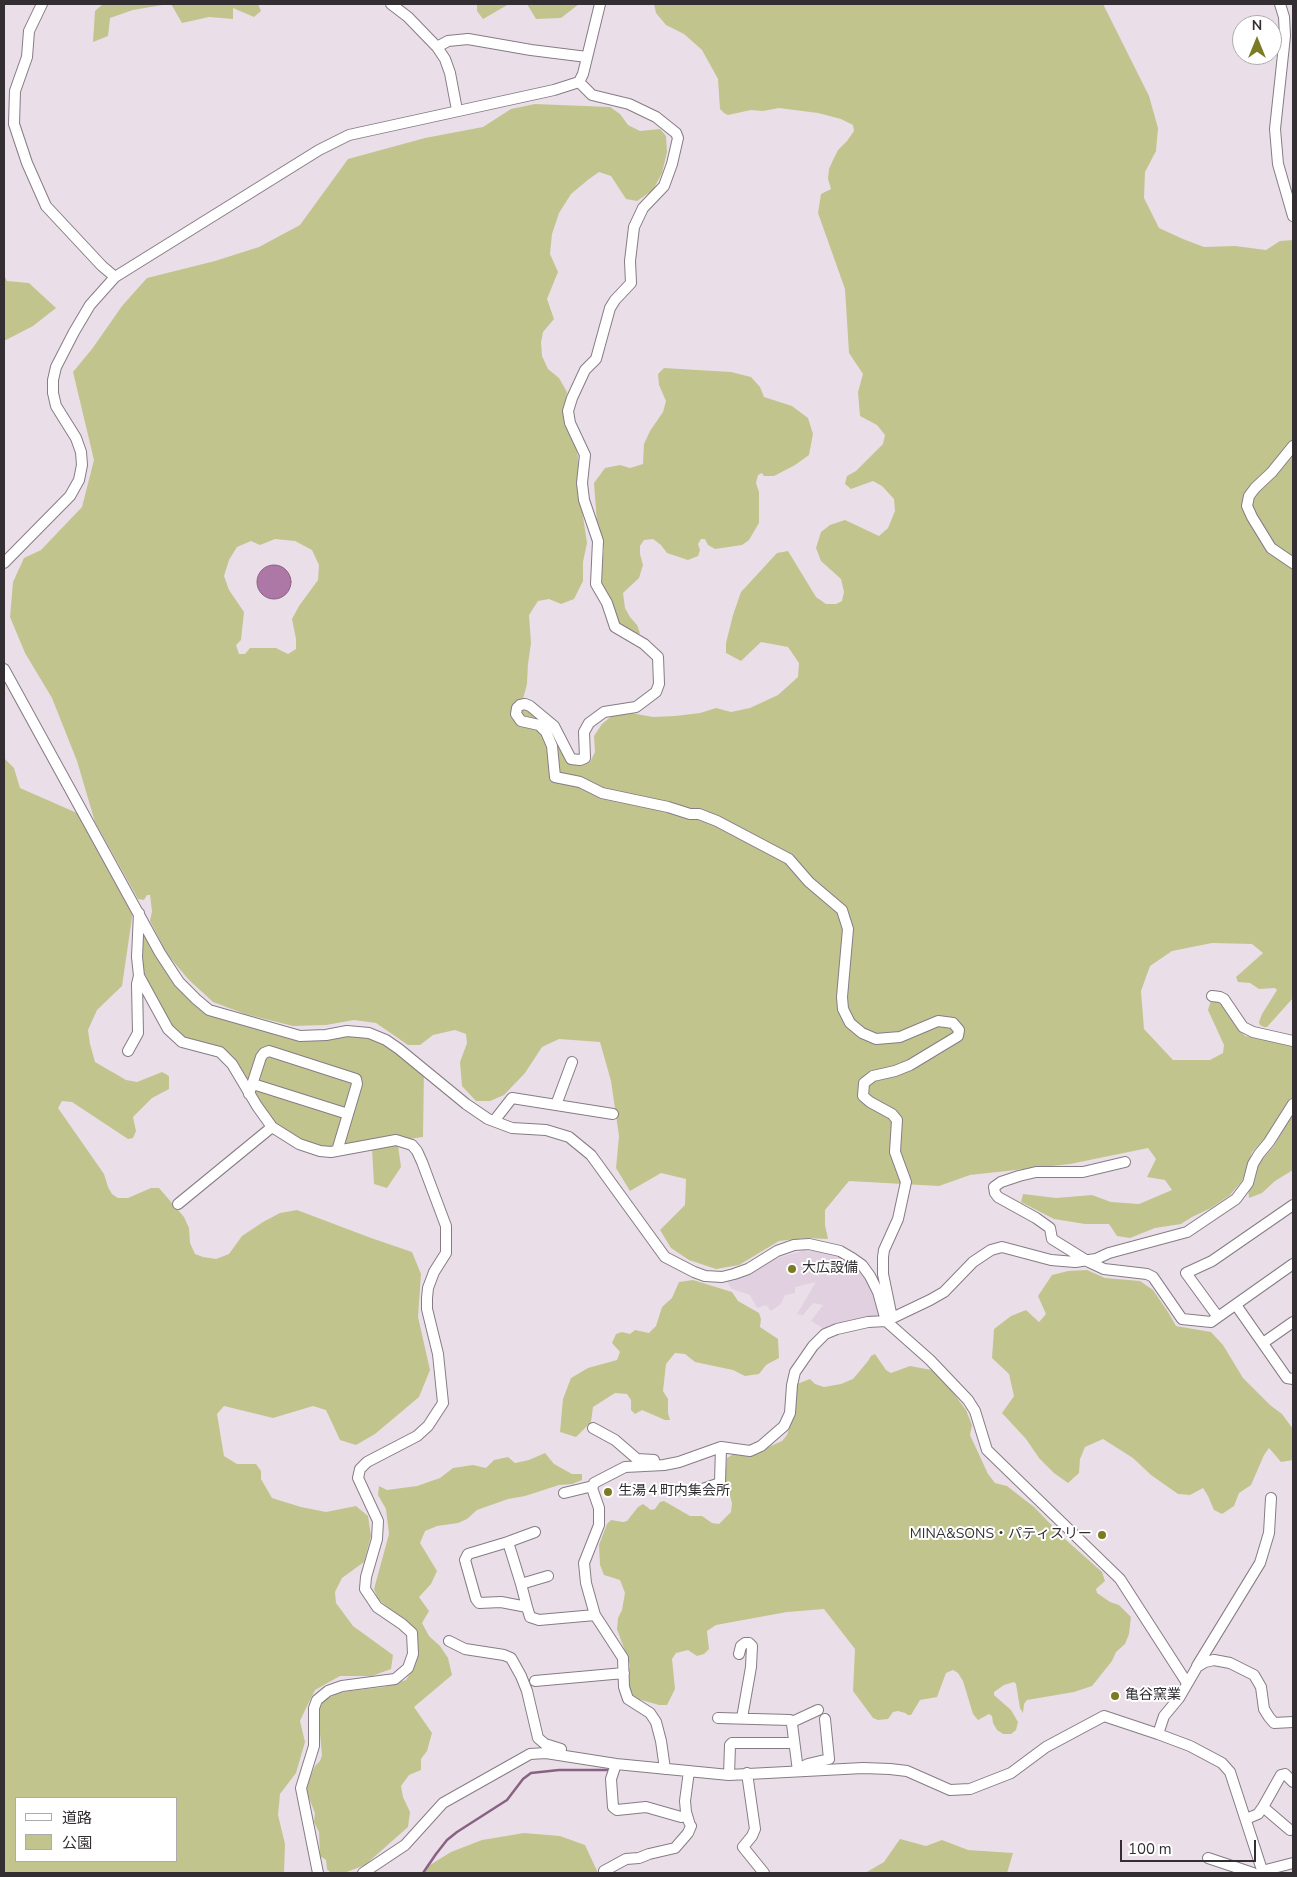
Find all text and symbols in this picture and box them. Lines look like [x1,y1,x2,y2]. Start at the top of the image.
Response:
north arrow [1232,15,1282,65]
text: N [1252,16,1262,35]
place label: 大広設備 [802,1261,858,1277]
marker: 大広設備 [786,1263,798,1275]
place label: 生湯４町内集会所 [618,1484,730,1500]
marker: 生湯４町内集会所 [602,1486,614,1498]
place label: MINA&SONS・パティスリー [910,1527,1092,1543]
marker: MINA&SONS・パティスリー [1096,1529,1108,1541]
place label: 亀谷窯業 [1125,1688,1181,1704]
marker: 亀谷窯業 [1109,1690,1121,1702]
legend [15,1797,178,1862]
text: 道路 [62,1808,92,1828]
scale bar [1122,1830,1258,1862]
text: 公園 [62,1833,92,1853]
text: 100 m [1128,1839,1172,1859]

